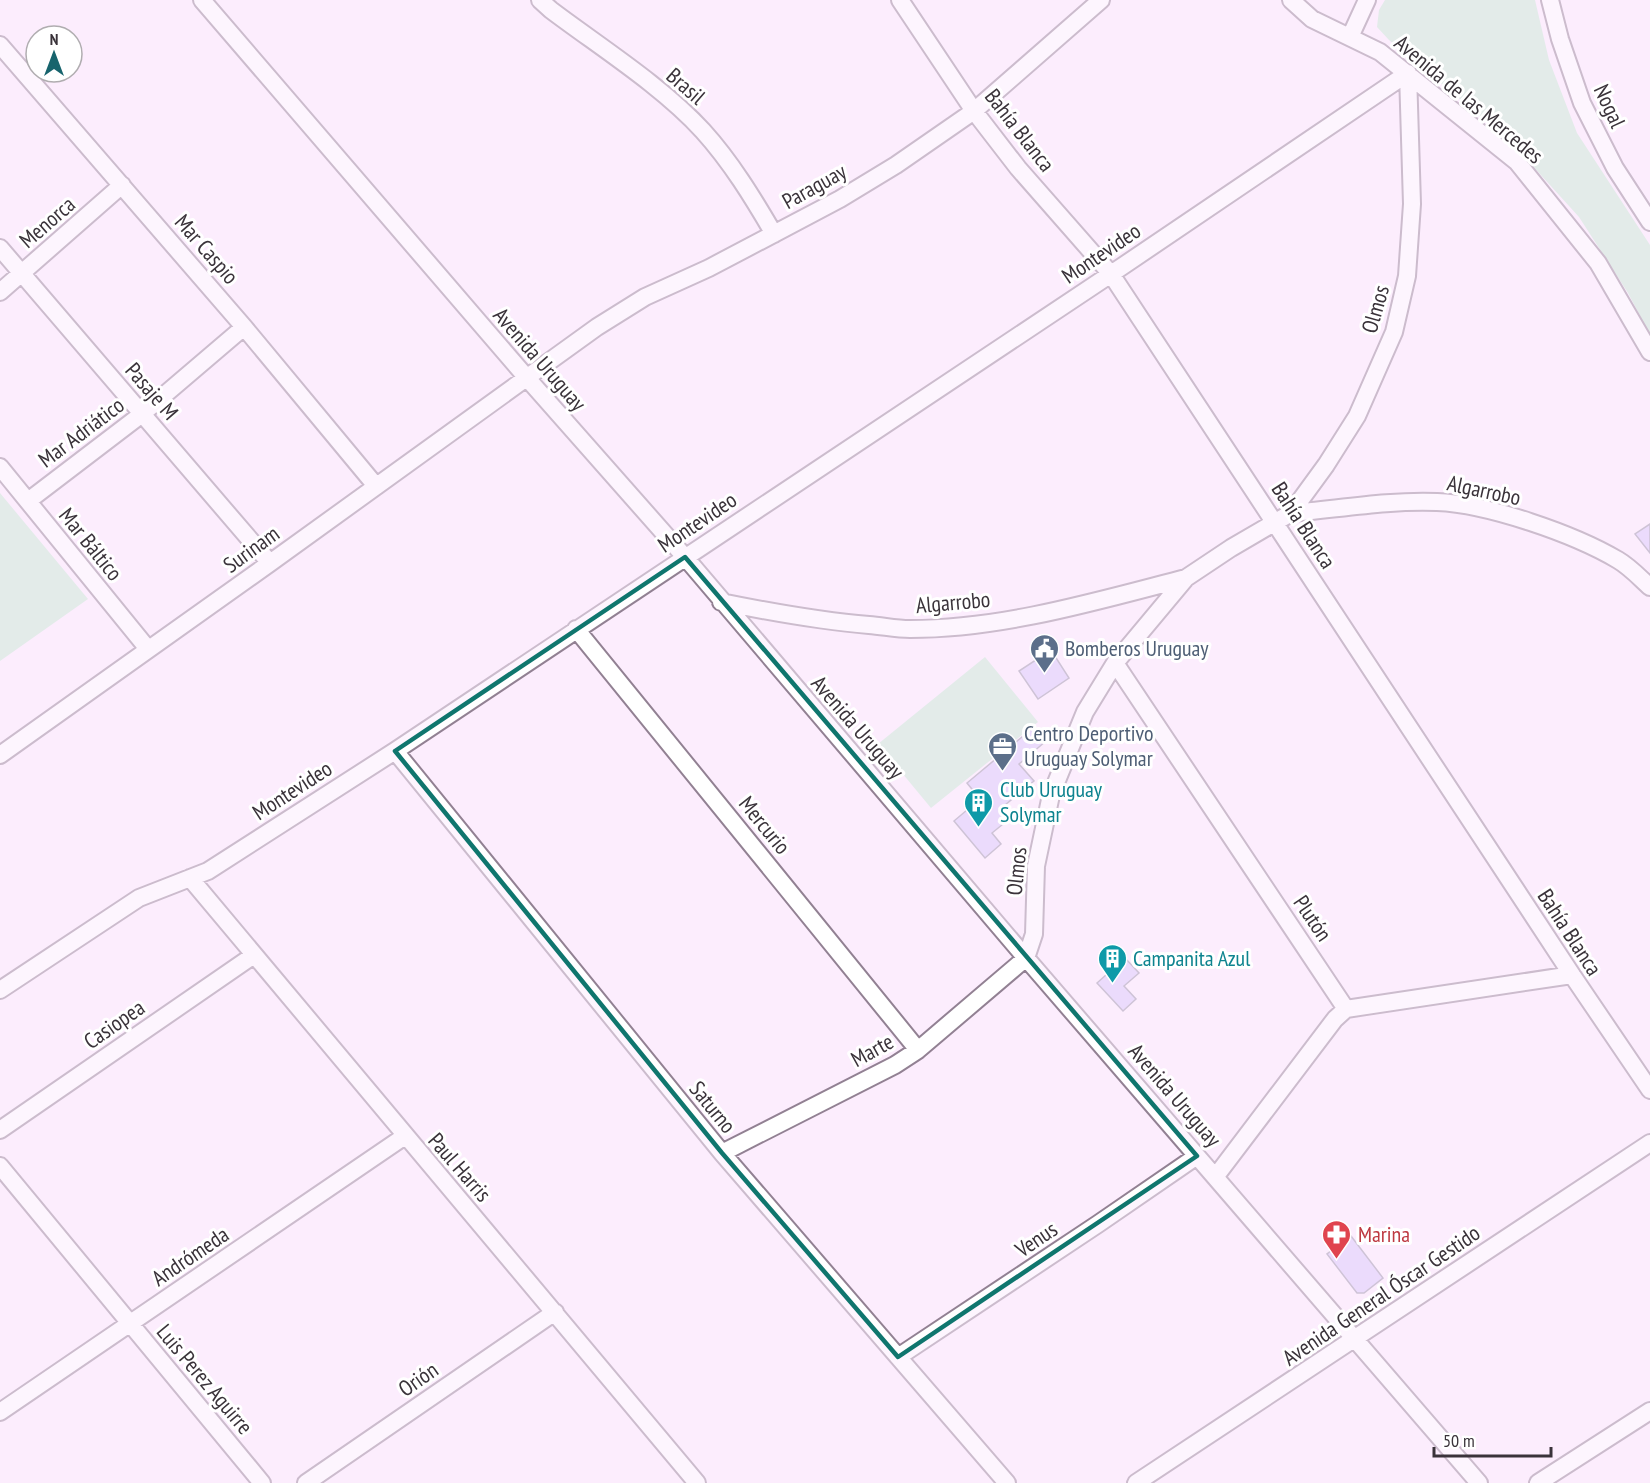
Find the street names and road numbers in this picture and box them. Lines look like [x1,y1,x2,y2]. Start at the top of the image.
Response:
street label: Avenida de las Mercedes [1389,29,1549,169]
street label: Brasil [661,61,712,111]
street label: Nogal [1588,80,1633,133]
street label: Bahía Blanca [979,83,1061,177]
street label: Paraguay [777,157,852,215]
street label: Menorca [13,190,81,254]
street label: Mar Caspio [169,208,245,290]
street label: Montevideo [1056,217,1146,289]
street label: Olmos [1355,282,1395,336]
street label: Avenida Uruguay [487,302,593,417]
street label: Pasaje M [120,357,184,425]
street label: Mar Adriático [33,391,129,473]
street label: Algarrobo [1445,469,1523,511]
street label: Bahía Blanca [1266,476,1342,574]
street label: Montevideo [652,486,742,558]
street label: Mar Báltico [53,502,129,586]
street label: Surinam [217,519,285,579]
street label: Algarrobo [915,585,991,619]
street label: Avenida Uruguay [805,670,911,785]
street label: Montevideo [247,754,337,826]
street label: Mercurio [733,790,797,860]
street label: Olmos [1000,845,1032,897]
street label: Bahía Blanca [1532,883,1608,981]
street label: Plutón [1288,890,1338,946]
street label: Casiopea [78,993,150,1055]
street label: Marte [846,1027,898,1073]
street label: Avenida Uruguay [1122,1038,1228,1153]
street label: Saturno [684,1075,742,1139]
street label: Paul Harris [422,1127,498,1207]
street label: Venus [1009,1215,1062,1264]
street label: Avenida General Óscar Gestido [1277,1219,1485,1371]
street label: Andrómeda [146,1220,234,1292]
street label: Luis Perez Aguirre [151,1318,259,1440]
street label: Orión [393,1355,443,1403]

